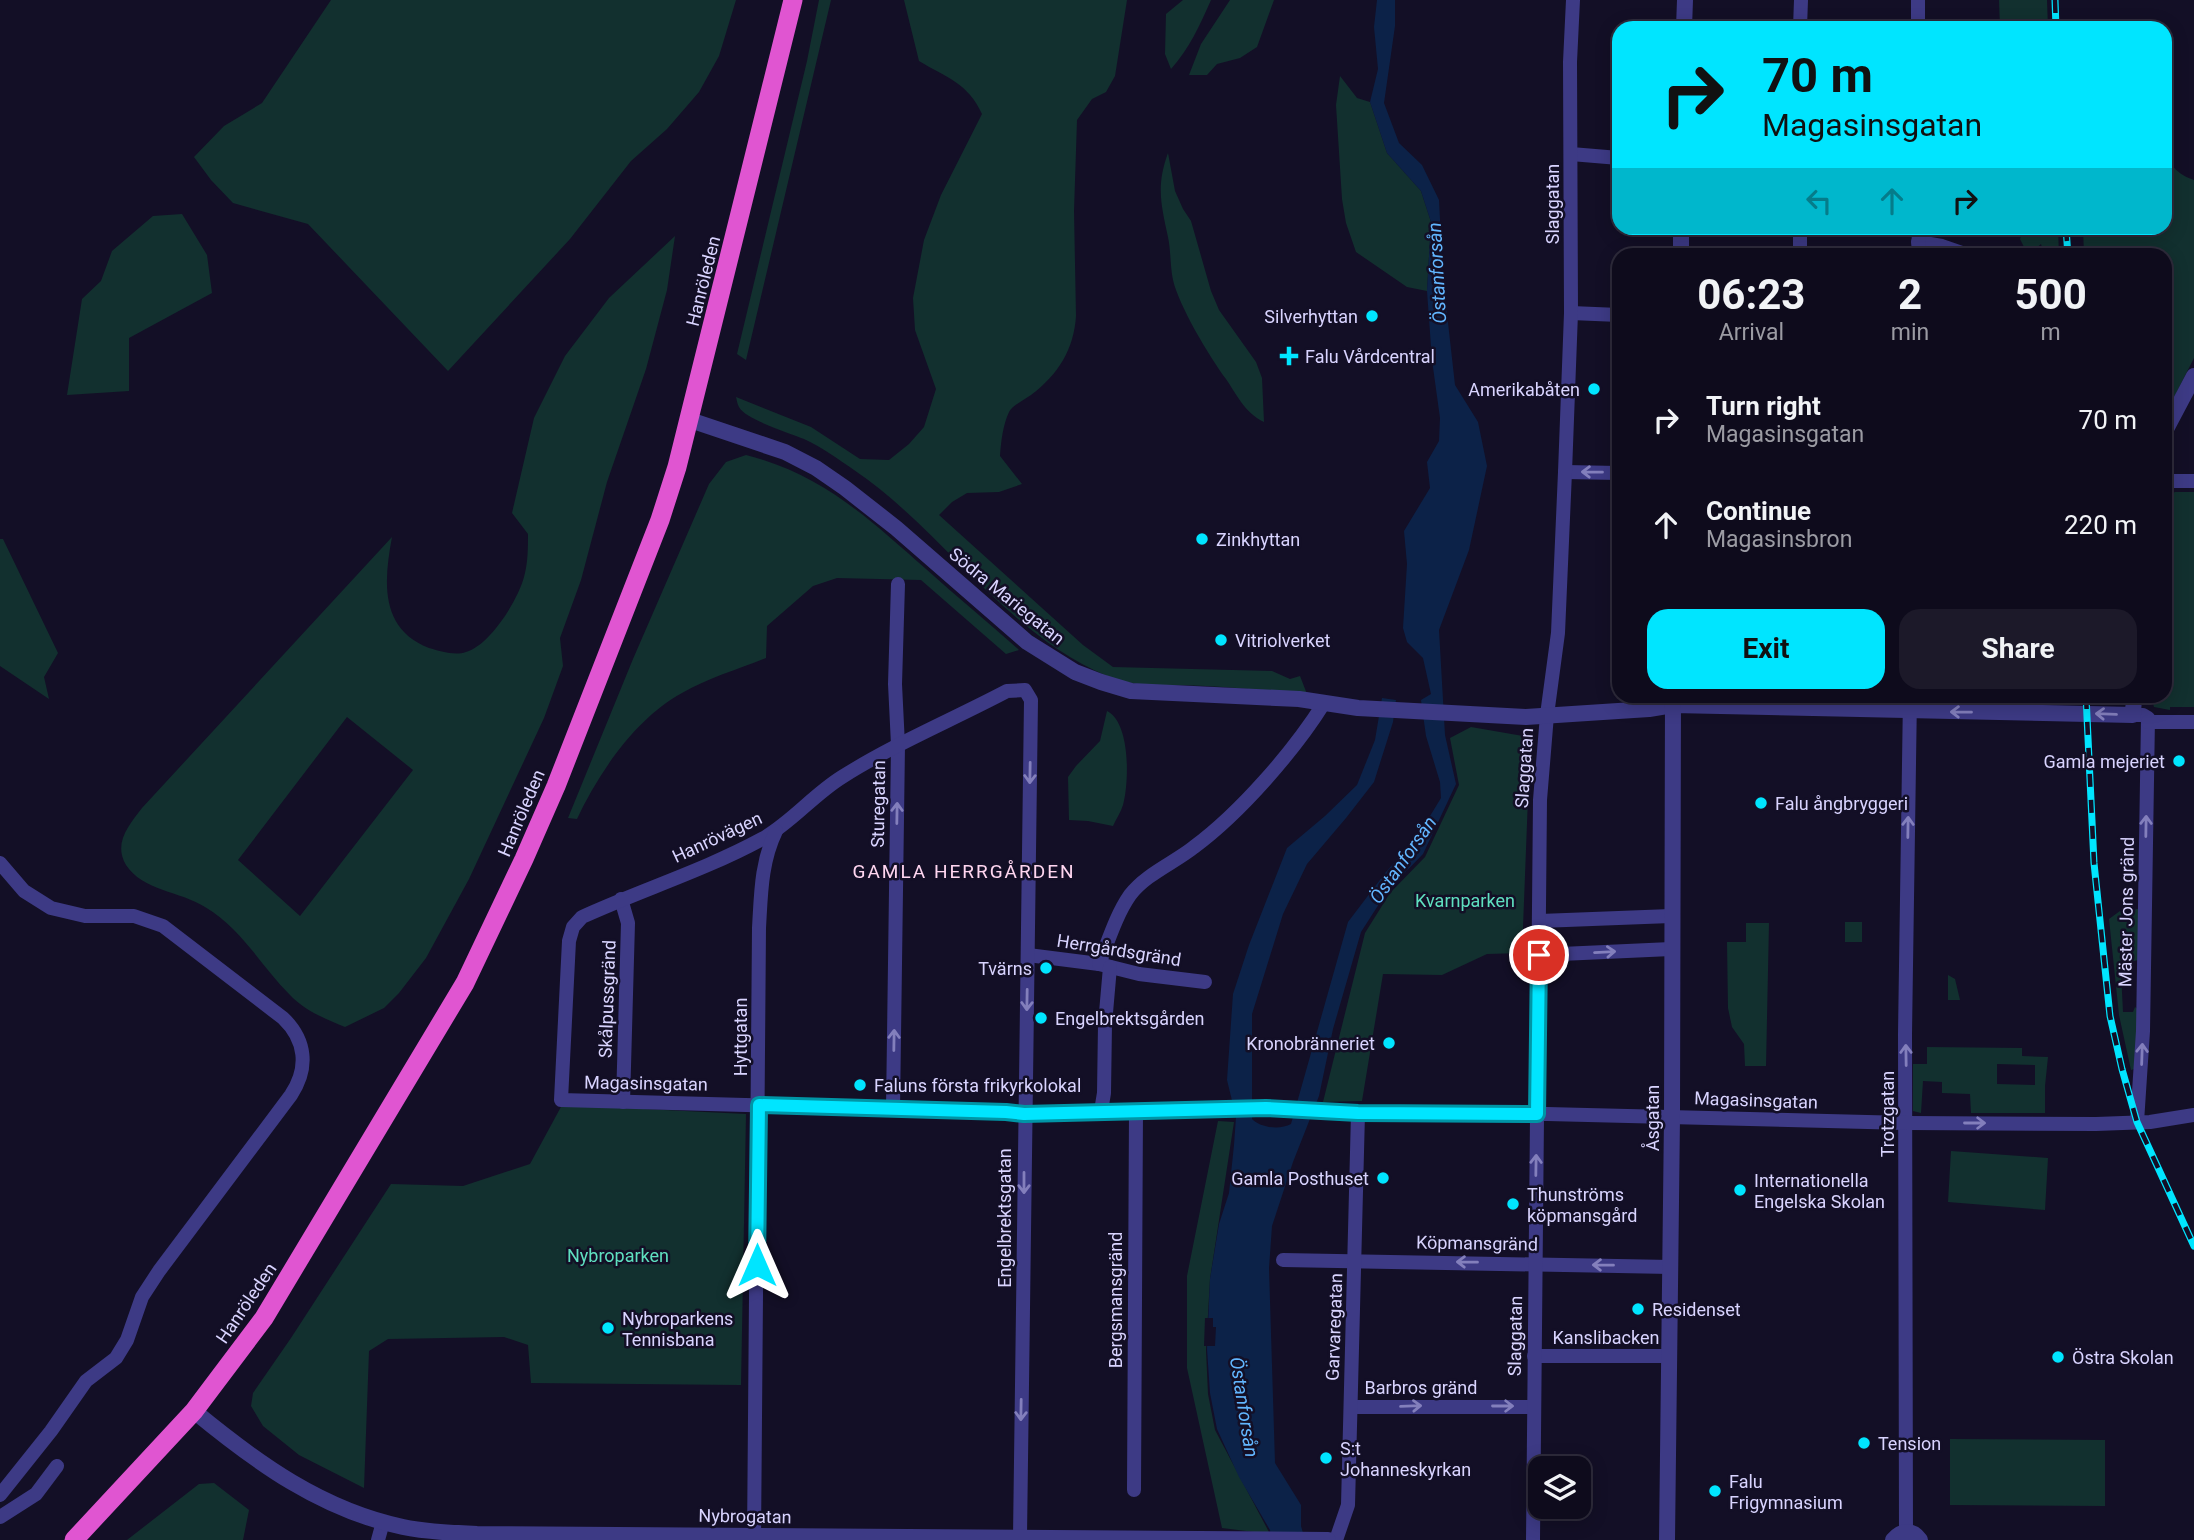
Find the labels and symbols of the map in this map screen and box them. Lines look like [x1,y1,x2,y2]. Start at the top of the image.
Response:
street label: Slaggatan [1542,164,1563,244]
water label: Östanforsån [1423,222,1451,324]
street label: Hanröleden [682,234,724,328]
place label: Silverhyttan [1264,306,1358,327]
marker: Silverhyttan [1364,308,1380,324]
marker: Falu Vårdcentral [1279,346,1299,366]
place label: Falu Vårdcentral [1305,346,1435,367]
place label: Amerikabåten [1468,379,1580,400]
marker: Amerikabåten [1586,381,1602,397]
one-way arrow [1581,465,1604,479]
place label: Zinkhyttan [1216,529,1300,550]
marker: Zinkhyttan [1194,531,1210,547]
street label: Södra Mariegatan [945,543,1069,649]
place label: Vitriolverket [1235,630,1331,651]
marker: Vitriolverket [1213,632,1229,648]
one-way arrow [1950,705,1973,719]
one-way arrow [2094,707,2117,721]
street label: Slaggatan [1511,727,1537,809]
place label: Gamla mejeriet [2043,751,2165,772]
marker: Gamla mejeriet [2171,753,2187,769]
street label: Sturegatan [867,760,889,848]
one-way arrow [1024,761,1037,784]
street label: Hanröleden [493,766,549,860]
place label: Falu ångbryggeri [1775,793,1908,814]
marker: Falu ångbryggeri [1753,795,1769,811]
one-way arrow [891,802,904,825]
street label: Hanrövägen [669,807,765,867]
water label: Östanforsån [1365,812,1441,908]
one-way arrow [2140,815,2153,838]
one-way arrow [1901,816,1915,839]
street label: Mäster Jons gränd [2114,837,2138,987]
district label: GAMLA HERRGÅRDEN [852,860,1076,883]
park label: Kvarnparken [1415,890,1515,911]
pin [1509,925,1569,985]
street label: Herrgårdsgränd [1055,930,1183,970]
street label: Skålpussgränd [594,940,620,1058]
one-way arrow [1593,945,1616,958]
place label: Tvärns [978,958,1032,979]
marker: Tvärns [1038,960,1054,976]
one-way arrow [1020,989,1034,1012]
street label: Hyttgatan [730,998,751,1076]
place label: Engelbrektsgården [1055,1008,1205,1029]
marker: Engelbrektsgården [1033,1010,1049,1026]
one-way arrow [887,1029,901,1052]
place label: Kronobränneriet [1246,1033,1375,1054]
marker: Kronobränneriet [1381,1035,1397,1051]
one-way arrow [2135,1043,2148,1066]
one-way arrow [1899,1044,1913,1067]
street label: Magasinsgatan [584,1071,708,1095]
street label: Trotzgatan [1877,1071,1898,1157]
place label: Faluns första frikyrkolokal [874,1075,1081,1096]
marker: Faluns första frikyrkolokal [852,1077,868,1093]
street label: Åsgatan [1641,1085,1663,1151]
street label: Magasinsgatan [1694,1087,1818,1113]
one-way arrow [1963,1116,1986,1130]
street label: Engelbrektsgatan [994,1148,1015,1288]
one-way arrow [1529,1154,1543,1177]
place label: Gamla Posthuset [1231,1168,1369,1189]
marker: Gamla Posthuset [1375,1170,1391,1186]
place label: Internationella Engelska Skolan [1754,1170,1885,1212]
one-way arrow [1017,1171,1030,1194]
marker: Internationella Engelska Skolan [1732,1182,1748,1198]
place label: Thunströms köpmansgård [1527,1184,1637,1226]
marker: Thunströms köpmansgård [1505,1196,1521,1212]
position arrow [720,1228,794,1302]
street label: Köpmansgränd [1416,1231,1538,1255]
street label: Bergsmansgränd [1105,1232,1126,1368]
park label: Nybroparken [567,1245,669,1266]
one-way arrow [1456,1256,1479,1269]
one-way arrow [1592,1258,1615,1272]
street label: Hanröleden [211,1259,281,1347]
street label: Garvaregatan [1322,1273,1346,1381]
street label: Slaggatan [1504,1296,1526,1376]
place label: Residenset [1652,1299,1741,1320]
marker: Residenset [1630,1301,1646,1317]
place label: Nybroparkens Tennisbana [622,1308,733,1350]
marker: Nybroparkens Tennisbana [600,1320,616,1336]
street label: Kanslibacken [1553,1327,1659,1348]
place label: Östra Skolan [2072,1347,2174,1368]
marker: Östra Skolan [2050,1349,2066,1365]
water label: Östanforsån [1225,1355,1263,1459]
street label: Barbros gränd [1365,1377,1477,1398]
one-way arrow [1014,1398,1028,1421]
one-way arrow [1399,1399,1422,1413]
one-way arrow [1491,1400,1514,1413]
place label: Tension [1878,1433,1941,1454]
marker: Tension [1856,1435,1872,1451]
place label: S:t Johanneskyrkan [1340,1438,1471,1480]
marker: S:t Johanneskyrkan [1318,1450,1334,1466]
place label: Falu Frigymnasium [1729,1471,1843,1513]
marker: Falu Frigymnasium [1707,1483,1723,1499]
street label: Nybrogatan [698,1505,792,1527]

